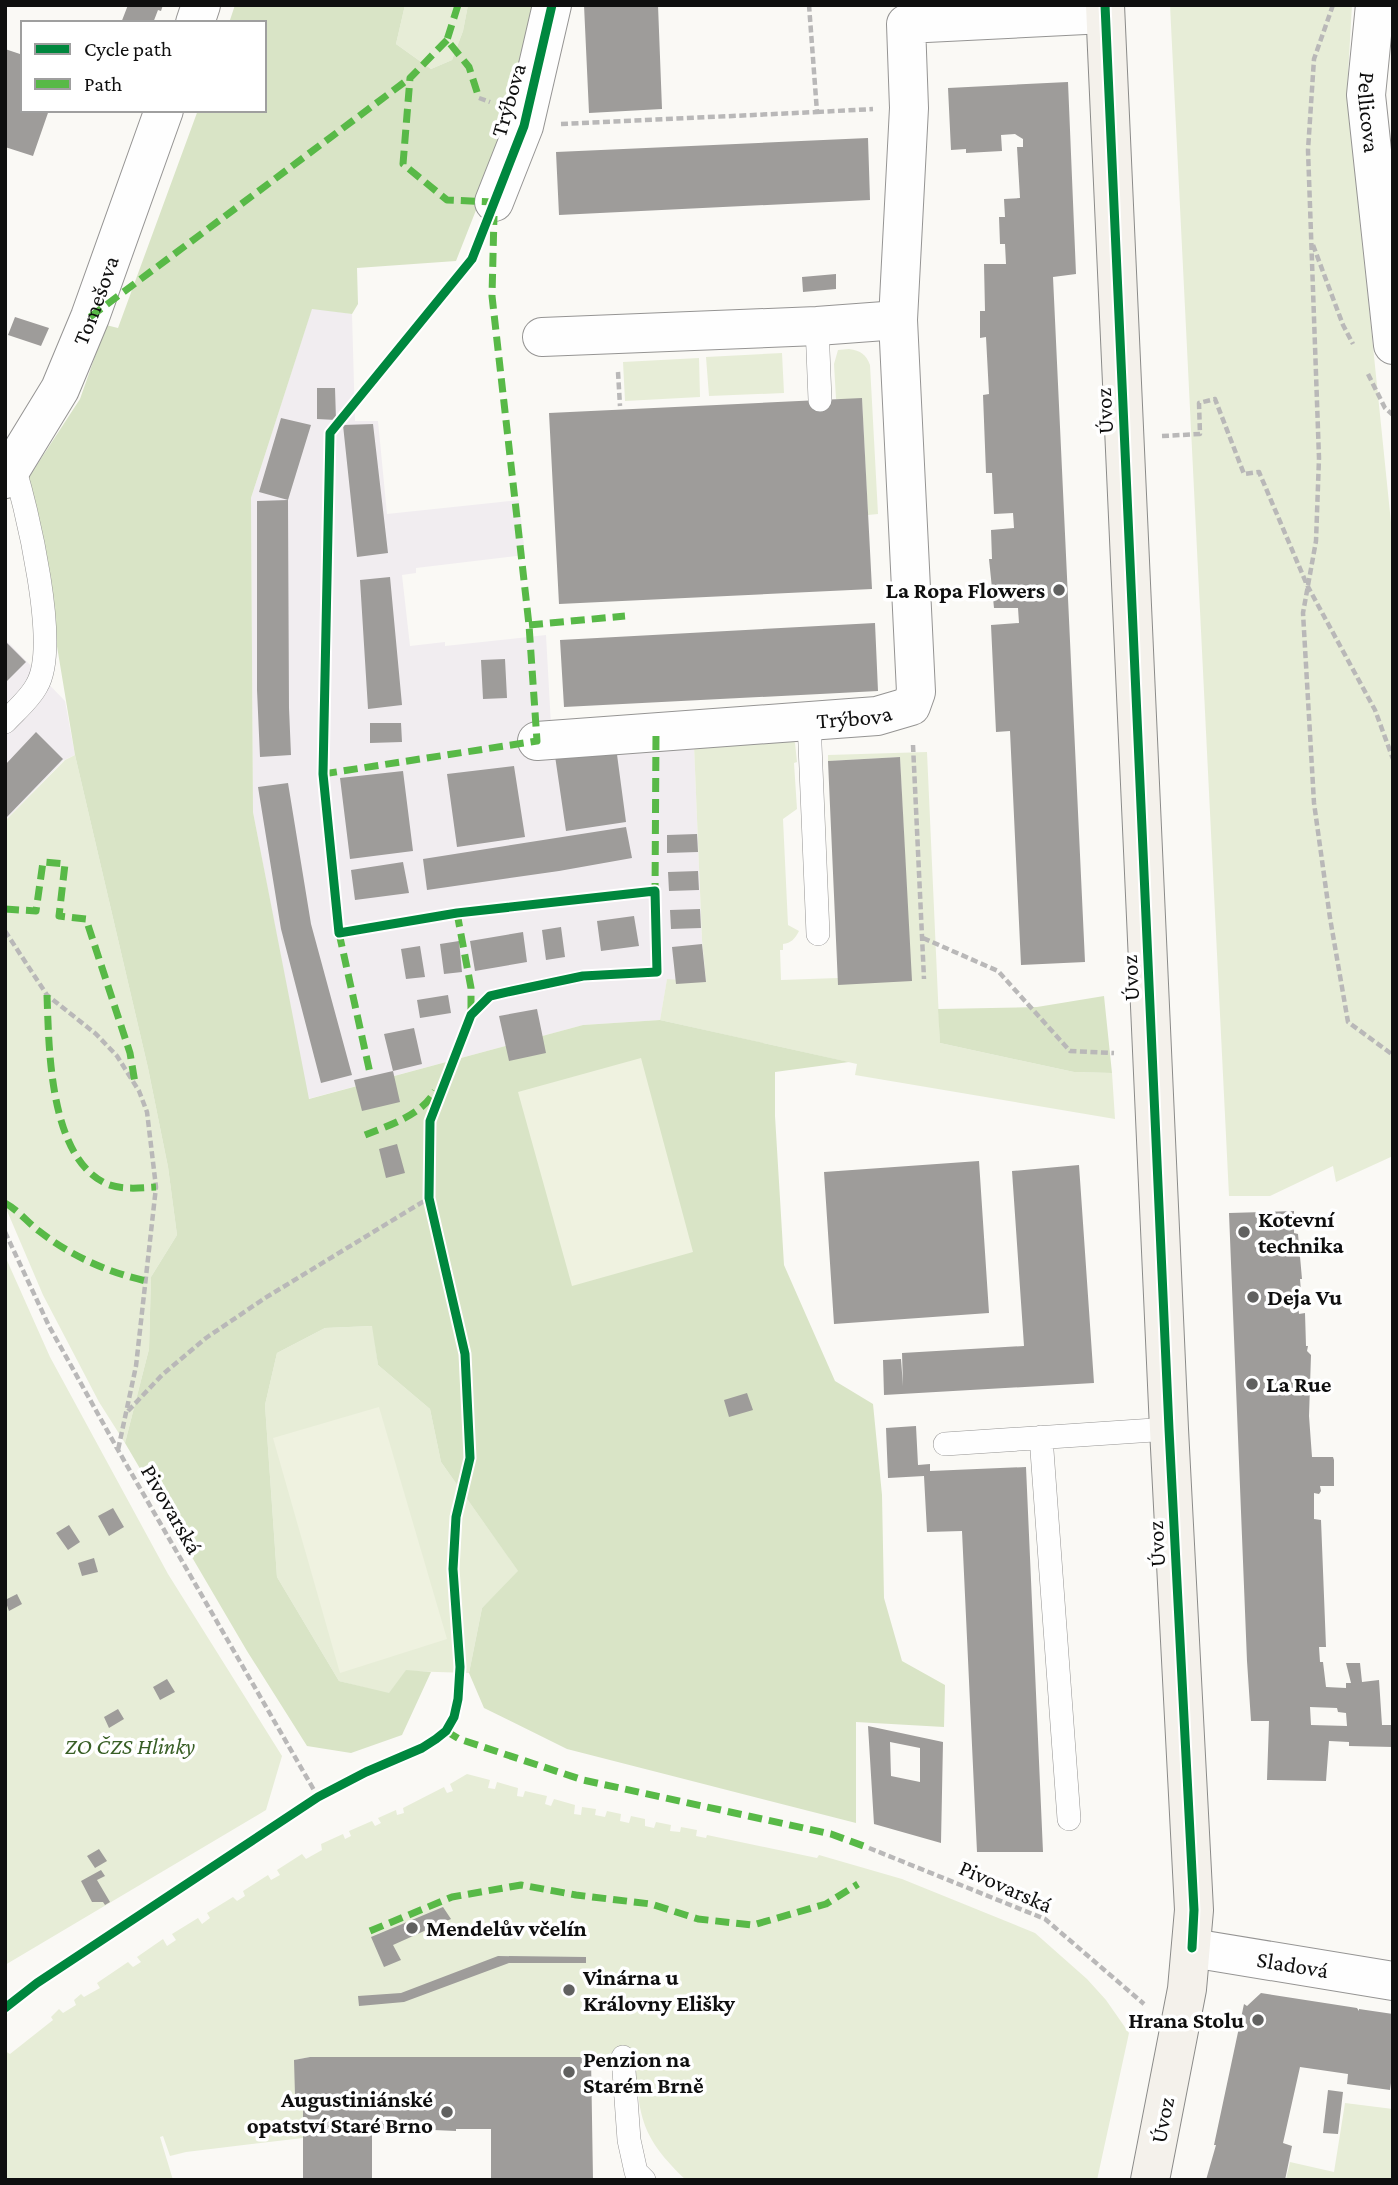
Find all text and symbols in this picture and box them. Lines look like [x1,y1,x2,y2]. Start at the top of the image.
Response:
legend [21,21,266,112]
text: Cycle path [84,37,172,61]
street label: Trýbova [485,60,531,140]
street label: Pellicova [1353,71,1385,155]
text: Path [84,72,122,96]
street label: Tomešova [67,252,124,349]
street label: Úvoz [1090,387,1118,435]
place label: La Ropa Flowers [886,577,1045,603]
marker: La Ropa Flowers [1051,582,1067,598]
street label: Trýbova [816,699,895,733]
street label: Úvoz [1116,954,1144,1002]
place label: Kotevní technika [1258,1206,1344,1258]
marker: Kotevní technika [1236,1224,1252,1240]
place label: Deja Vu [1267,1284,1342,1310]
marker: Deja Vu [1245,1289,1261,1305]
place label: La Rue [1266,1371,1332,1397]
marker: La Rue [1244,1376,1260,1392]
street label: Pivovarská [136,1460,208,1559]
street label: Úvoz [1142,1520,1170,1568]
park label: ZO ČZS Hlinky [65,1733,196,1759]
street label: Pivovarská [955,1854,1057,1918]
place label: Mendelův včelín [426,1915,587,1941]
marker: Mendelův včelín [404,1920,420,1936]
street label: Sladová [1255,1946,1331,1983]
place label: Vinárna u Královny Elišky [582,1964,736,2016]
marker: Vinárna u Královny Elišky [561,1982,577,1998]
place label: Hrana Stolu [1128,2007,1244,2033]
marker: Hrana Stolu [1250,2012,1266,2028]
place label: Penzion na Starém Brně [583,2046,704,2098]
marker: Penzion na Starém Brně [561,2064,577,2080]
place label: Augustiniánské opatství Staré Brno [247,2086,433,2138]
street label: Úvoz [1145,2095,1179,2145]
marker: Augustiniánské opatství Staré Brno [439,2104,455,2120]

